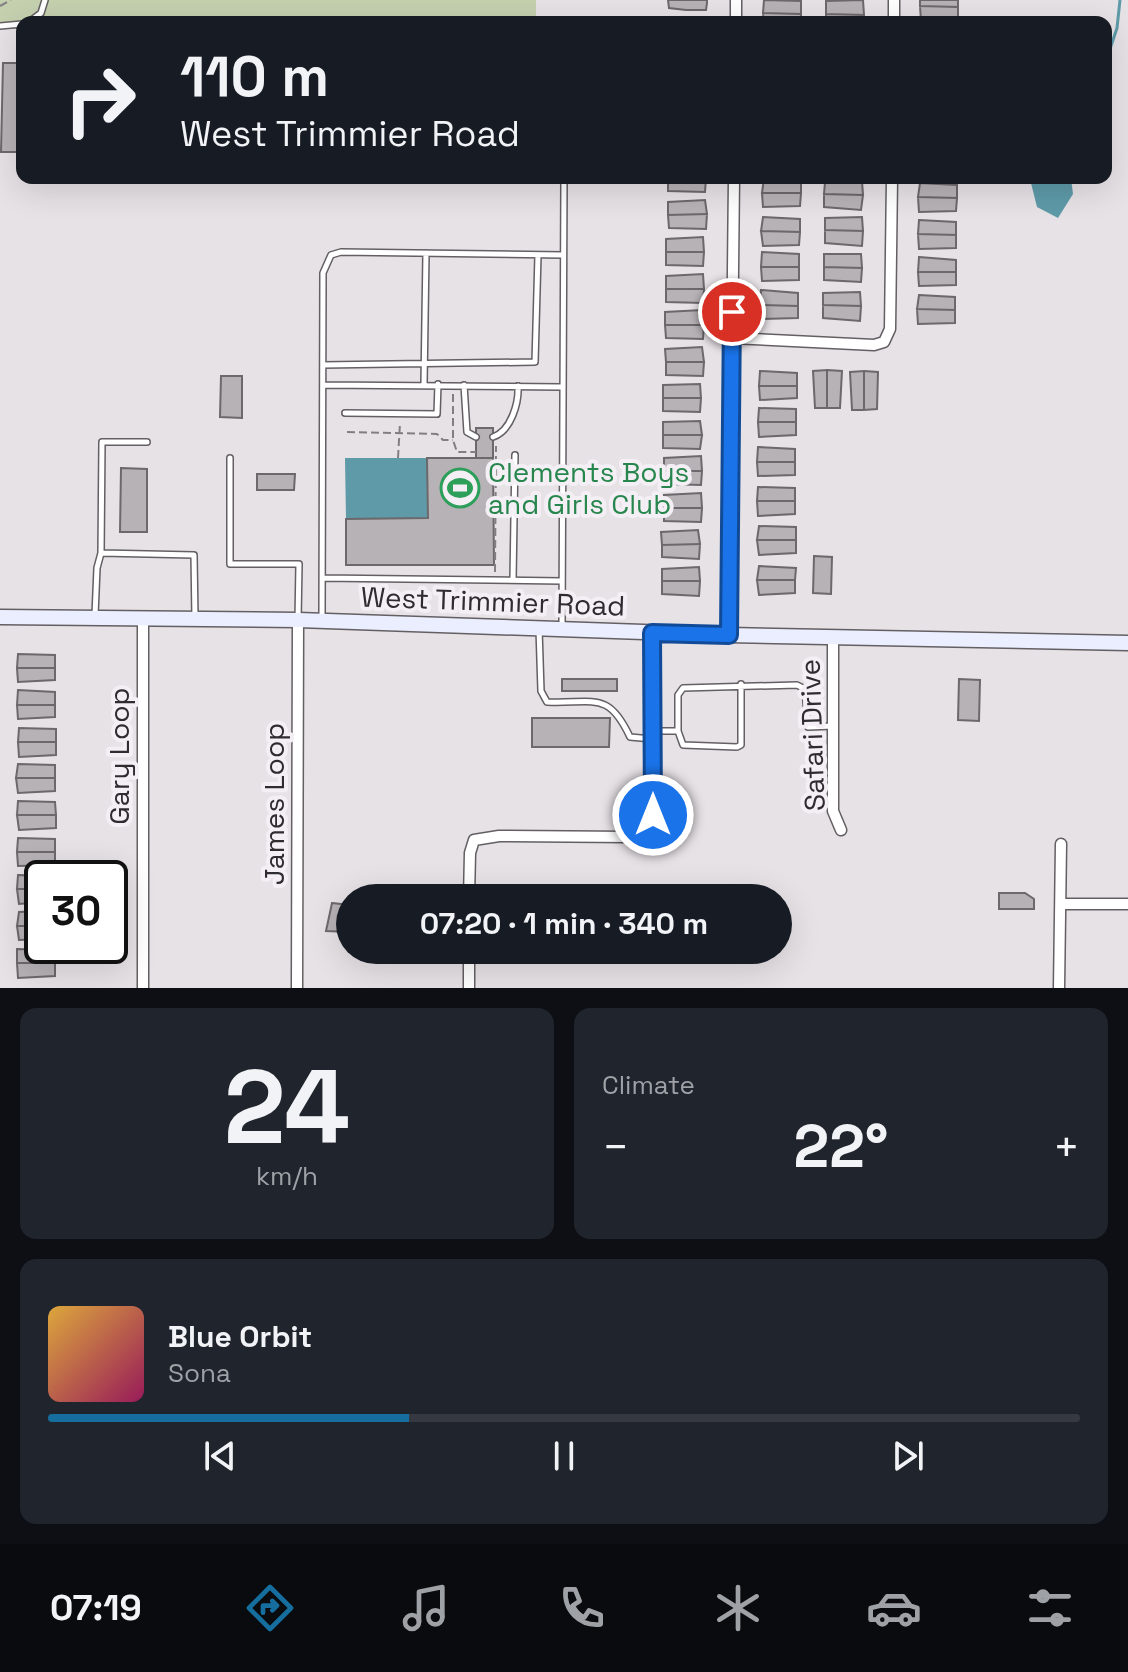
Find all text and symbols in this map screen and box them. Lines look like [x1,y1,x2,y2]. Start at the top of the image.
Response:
text: 110 m [180,41,329,112]
icon: right [48,48,152,152]
text: West Trimmier Road [180,111,520,157]
pin [698,278,766,346]
icon: arrive [710,290,754,334]
place label: Clements Boys and Girls Club [488,454,689,522]
sports icon: Clements Boys and Girls Club [439,467,481,509]
street label: West Trimmier Road [360,578,626,624]
street label: Safari Drive [791,658,833,812]
street label: Gary Loop [101,687,137,825]
street label: James Loop [256,723,292,885]
position arrow [611,773,695,857]
speed limit sign: 30 [24,860,128,964]
text: 07:20 · 1 min · 340 m [420,904,708,943]
text: 24 [224,1041,350,1173]
text: Climate [602,1068,695,1102]
text: 22° [794,1108,888,1185]
text: − [602,1119,629,1175]
text: + [1053,1119,1080,1175]
text: km/h [256,1159,318,1193]
text: Blue Orbit [168,1317,312,1356]
text: Sona [168,1356,231,1390]
icon: previous [198,1434,242,1478]
icon: pause [542,1434,586,1478]
icon: next [886,1434,930,1478]
icon: directions [242,1580,298,1636]
icon: music [398,1580,454,1636]
icon: phone [554,1580,610,1636]
icon: climate [710,1580,766,1636]
icon: car [866,1580,922,1636]
icon: filters [1022,1580,1078,1636]
text: 07:19 [50,1585,142,1631]

